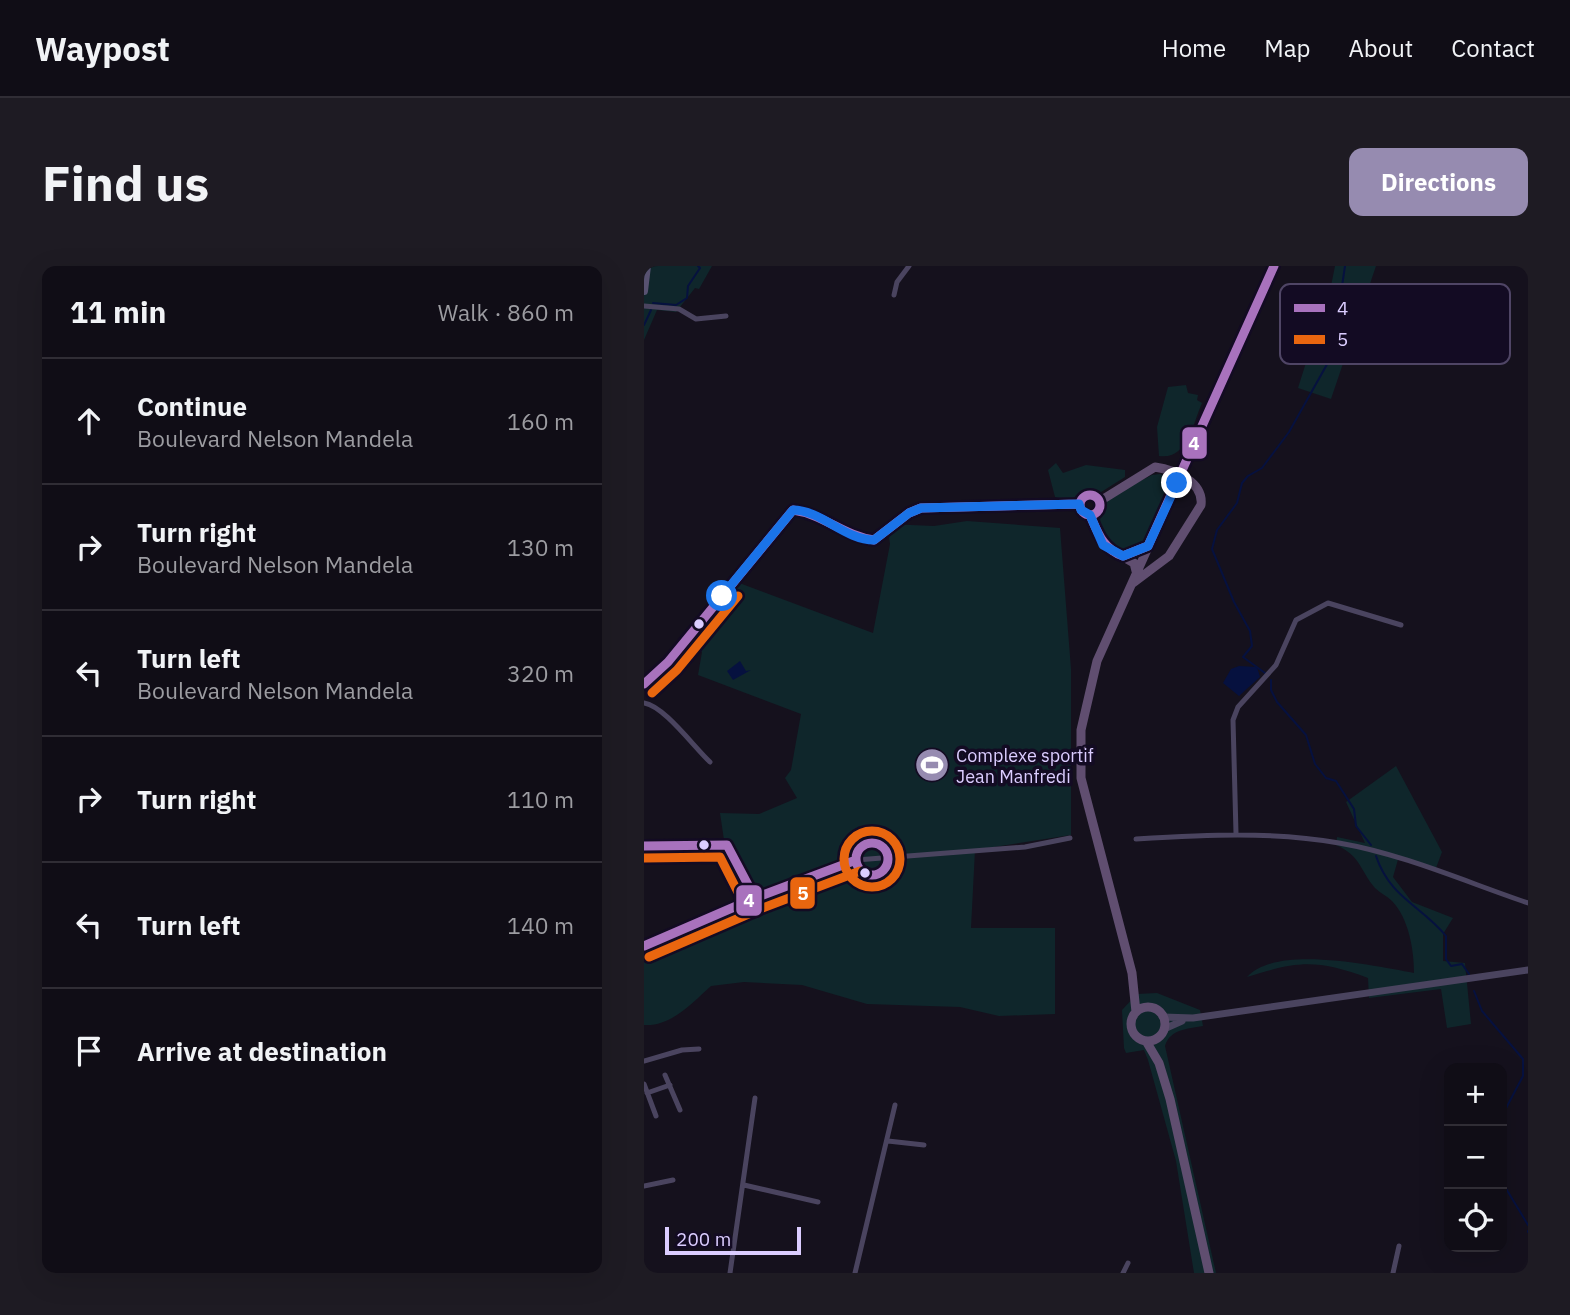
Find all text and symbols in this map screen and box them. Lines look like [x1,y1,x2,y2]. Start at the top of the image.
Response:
text: Waypost [35,27,170,70]
text: Home [1162,32,1226,64]
text: Map [1264,32,1310,64]
text: About [1348,32,1413,64]
text: Contact [1451,32,1535,64]
button: Directions [1349,148,1528,216]
text: Find us [42,151,209,214]
legend [1280,284,1510,364]
text: 11 min [70,292,166,331]
text: 4 [1337,296,1348,320]
text: Walk · 860 m [438,297,574,327]
text: 5 [1337,327,1348,351]
text: Continue [137,389,247,423]
icon: ahead [70,402,108,440]
text: 160 m [507,406,574,436]
text: Boulevard Nelson Mandela [137,423,413,453]
line badge: 4 [1181,426,1208,460]
text: 4 [1188,431,1200,455]
route end [1161,467,1192,498]
text: Turn right [137,515,256,549]
icon: right [70,528,108,566]
text: 130 m [507,532,574,562]
text: Boulevard Nelson Mandela [137,549,413,579]
route start [706,580,737,611]
unlabelled marker [692,617,706,631]
text: Turn left [137,641,240,675]
icon: left [70,654,108,692]
text: 320 m [507,658,574,688]
text: Boulevard Nelson Mandela [137,675,413,705]
place label: Complexe sportif Jean Manfredi [956,744,1094,788]
sports icon: Complexe sportif Jean Manfredi [913,746,951,784]
icon: right [70,780,108,818]
text: Turn right [137,782,256,816]
text: 110 m [507,784,574,814]
unlabelled marker [697,838,711,852]
unlabelled marker [858,866,872,880]
line badge: 5 [789,876,816,910]
text: 5 [797,881,809,905]
line badge: 4 [735,884,763,917]
text: 4 [743,888,755,912]
icon: left [70,906,108,944]
text: Turn left [137,908,240,942]
text: 140 m [507,910,574,940]
icon: arrive [70,1032,108,1070]
text: Arrive at destination [137,1034,387,1068]
map controls [1444,1063,1507,1252]
button: + [1444,1063,1507,1126]
button: − [1444,1126,1507,1189]
button: locate [1444,1189,1507,1252]
scale bar [665,1224,802,1256]
text: 200 m [676,1227,731,1251]

